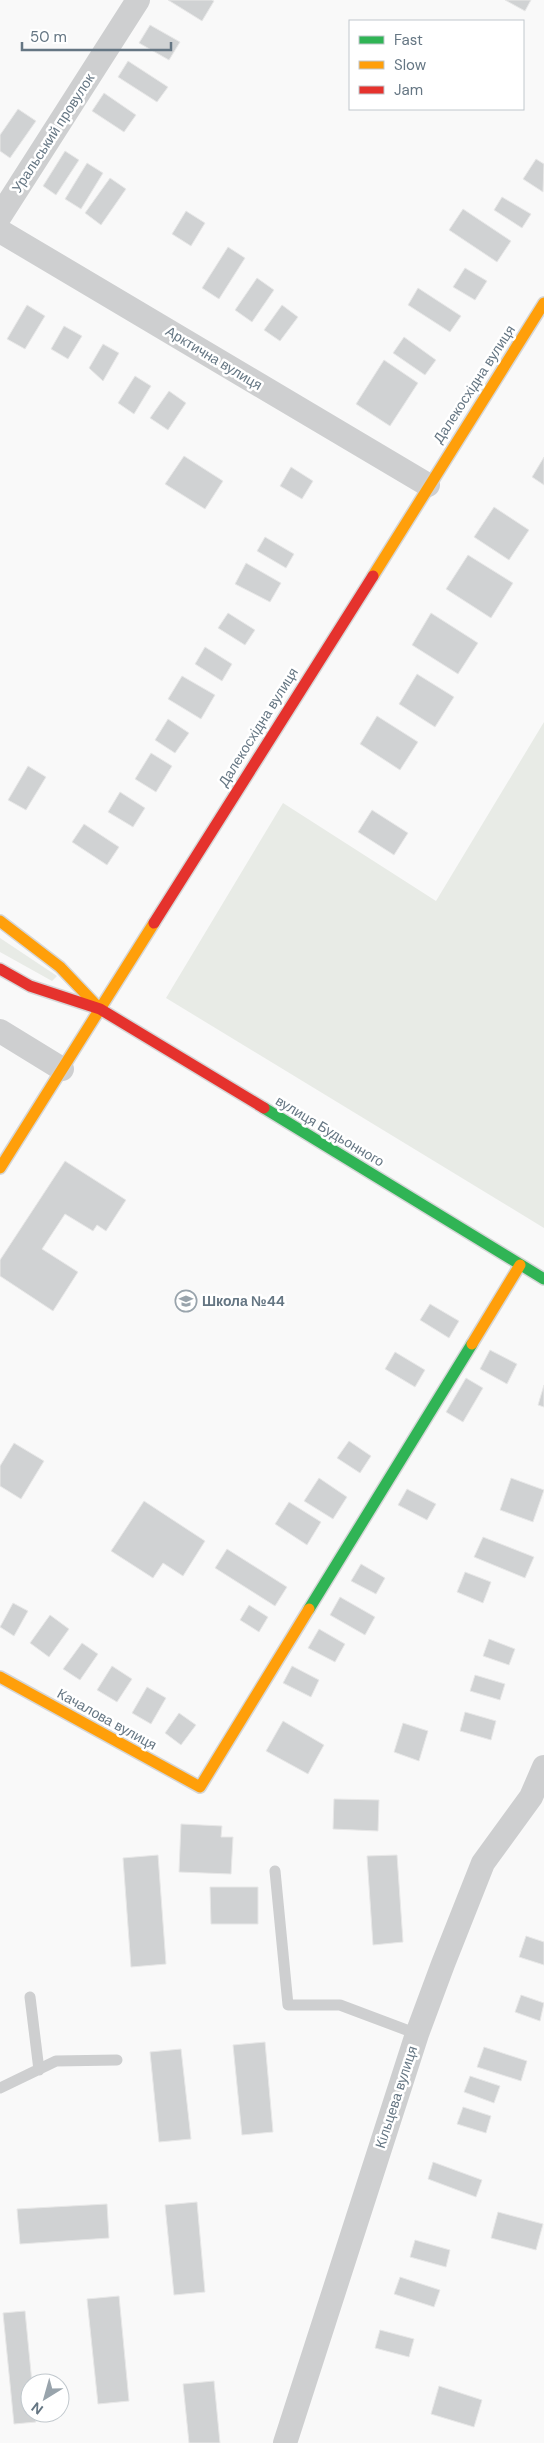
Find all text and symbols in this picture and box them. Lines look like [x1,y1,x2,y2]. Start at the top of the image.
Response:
scale bar [22,20,171,52]
legend [349,20,524,110]
text: 50 m [30,27,67,47]
text: Fast [394,30,423,50]
text: Slow [394,55,427,75]
street label: Уральський провулок [8,69,99,196]
text: Jam [394,80,423,100]
street label: Арктична вулиця [162,322,266,394]
street label: Далекосхідна вулиця [429,322,519,446]
street label: Далекосхідна вулиця [214,664,302,790]
street label: вулиця Будьонного [272,1091,388,1171]
school or university icon: Школа №44 [174,1289,198,1313]
place label: Школа №44 [202,1292,285,1310]
street label: Качалова вулиця [54,1684,160,1754]
street label: Кільцева вулиця [371,2044,421,2150]
north arrow [20,2373,70,2423]
text: N [28,2398,47,2419]

